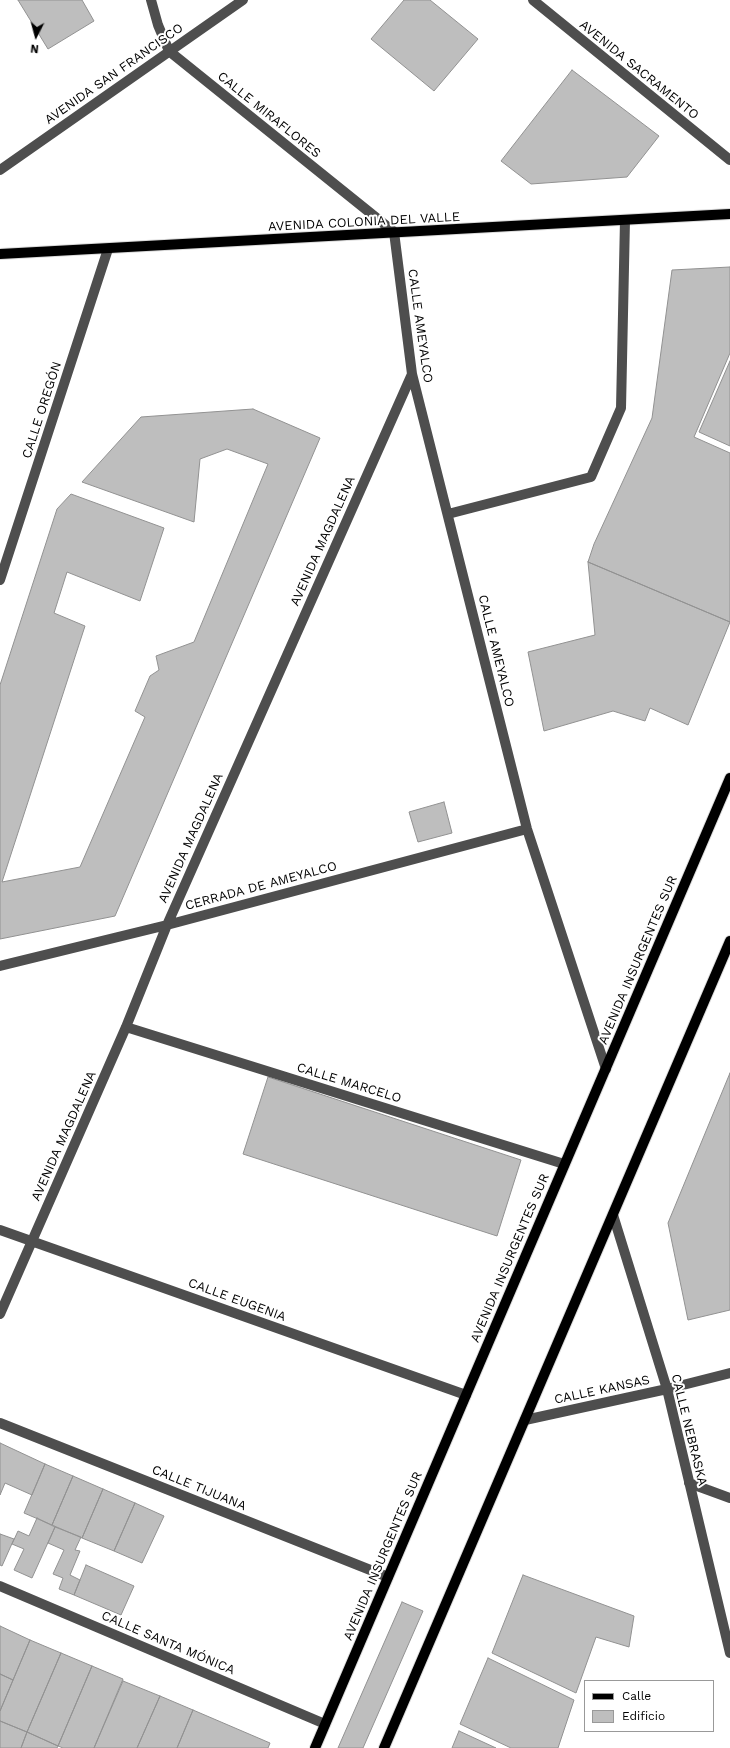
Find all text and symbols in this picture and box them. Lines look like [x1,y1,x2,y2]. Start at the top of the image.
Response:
north arrow [16,16,56,56]
street label: AVENIDA SACRAMENTO [576,17,702,123]
street label: AVENIDA SAN FRANCISCO [42,20,186,128]
text: N [30,42,39,55]
street label: CALLE MIRAFLORES [214,69,324,161]
street label: AVENIDA COLONIA DEL VALLE [268,209,460,235]
street label: CALLE AMEYALCO [404,268,436,384]
street label: CALLE OREGÓN [19,360,65,460]
street label: AVENIDA MAGDALENA [287,474,359,608]
street label: CALLE AMEYALCO [475,593,517,709]
street label: AVENIDA MAGDALENA [155,771,227,905]
street label: CERRADA DE AMEYALCO [183,858,339,914]
street label: AVENIDA INSURGENTES SUR [595,873,681,1047]
street label: CALLE MARCELO [295,1060,403,1106]
street label: AVENIDA MAGDALENA [28,1069,100,1203]
street label: AVENIDA INSURGENTES SUR [467,1171,553,1345]
street label: CALLE EUGENIA [186,1275,288,1325]
street label: CALLE KANSAS [553,1372,651,1408]
street label: CALLE NEBRASKA [668,1372,710,1488]
street label: CALLE TIJUANA [150,1462,248,1514]
street label: AVENIDA INSURGENTES SUR [340,1469,426,1643]
street label: CALLE SANTA MÓNICA [99,1608,237,1678]
legend [584,1680,714,1732]
text: Calle [622,1689,651,1703]
text: Edificio [622,1709,665,1723]

